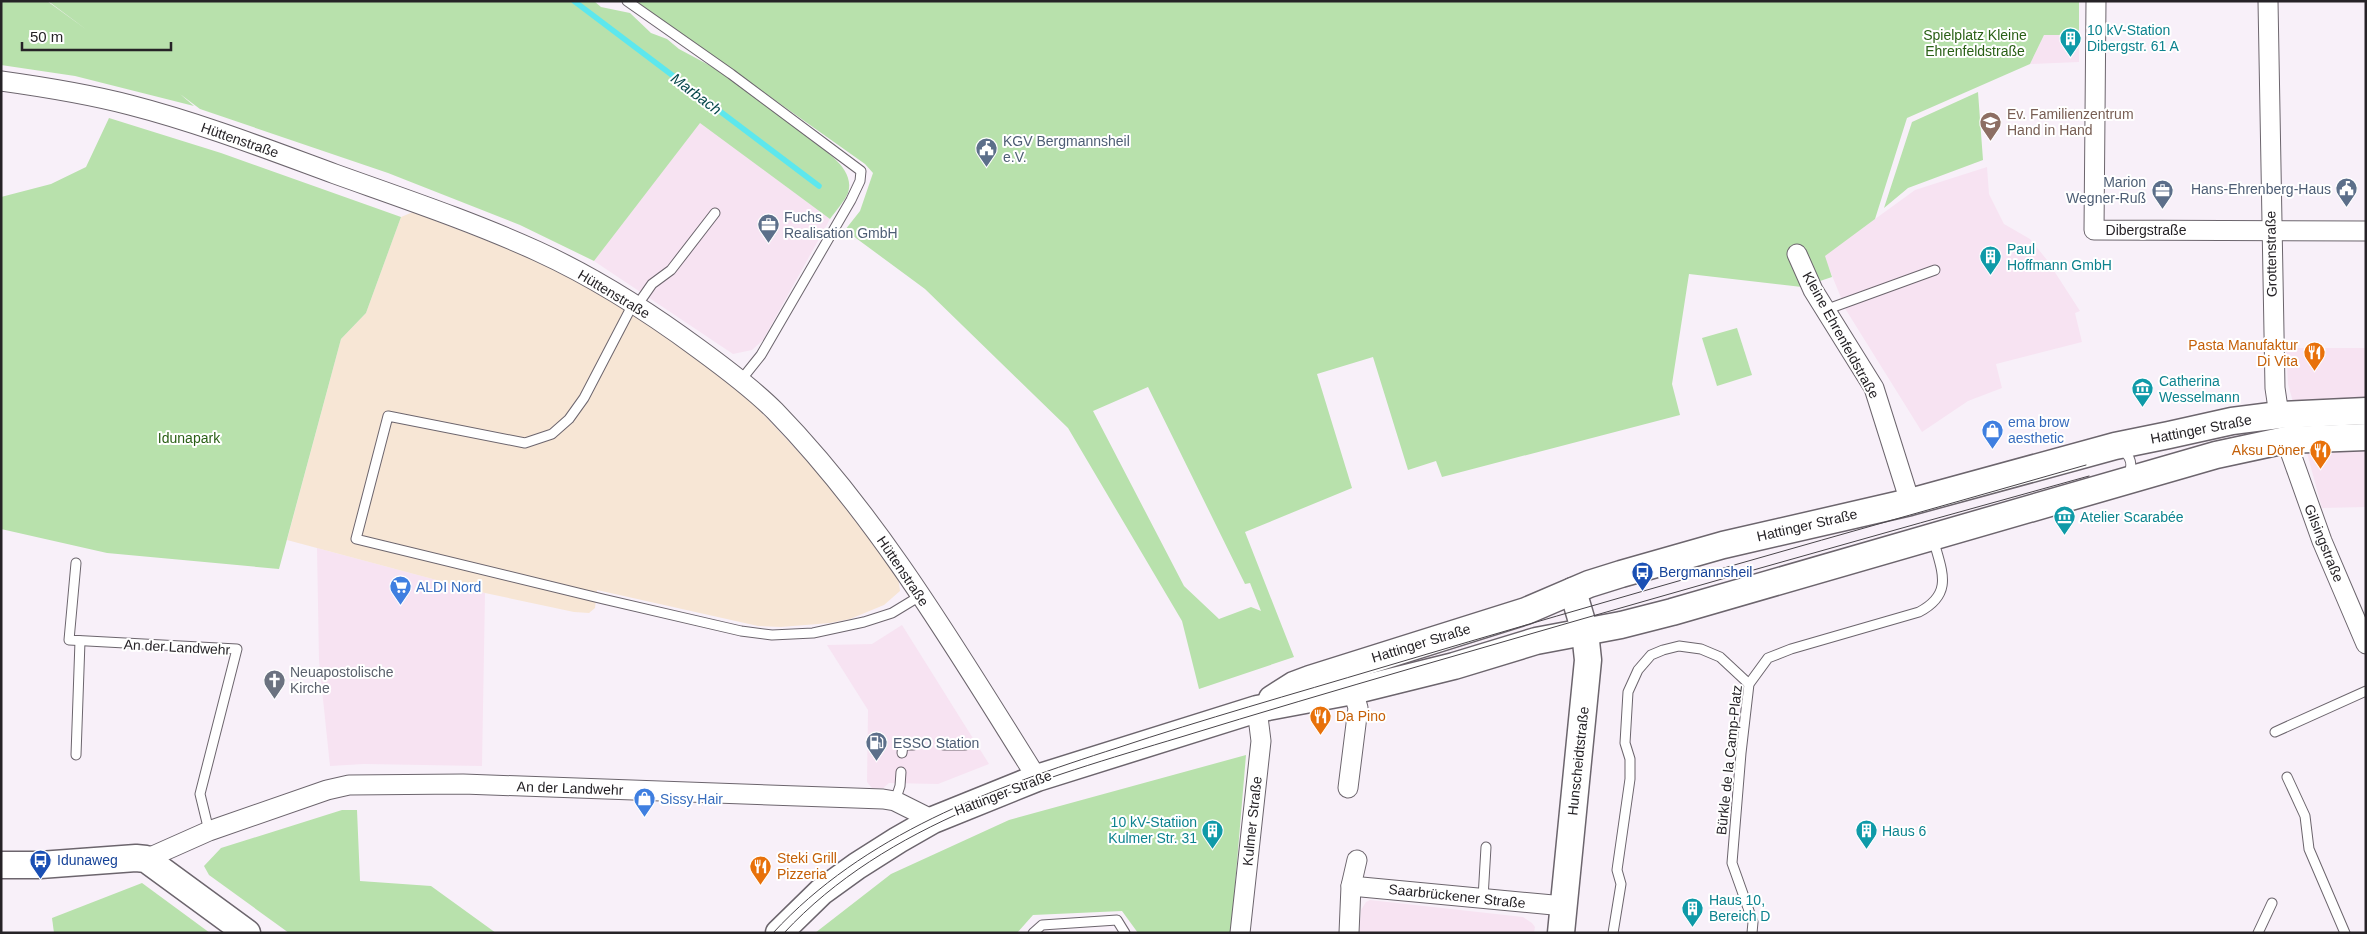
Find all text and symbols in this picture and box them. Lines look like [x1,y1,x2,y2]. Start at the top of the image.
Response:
scale bar [22,20,171,52]
place label: 10 kV-Station Dibergstr. 61 A [2087,22,2179,54]
building icon: 10 kV-Station Dibergstr. 61 A [2059,26,2083,57]
park label: Spielplatz Kleine Ehrenfeldstraße [1923,27,2027,59]
text: 50 m [30,28,63,45]
water label: Marbach [668,69,725,118]
place label: Ev. Familienzentrum Hand in Hand [2007,106,2134,138]
school or university icon: Ev. Familienzentrum Hand in Hand [1979,110,2003,141]
street label: Hüttenstraße [199,119,281,161]
place label: KGV Bergmannsheil e.V. [1003,133,1130,165]
public building icon: KGV Bergmannsheil e.V. [975,137,999,168]
place label: Marion Wegner-Ruß [2066,174,2146,206]
public building icon: Hans-Ehrenberg-Haus [2335,177,2359,208]
office icon: Marion Wegner-Ruß [2150,178,2174,209]
place label: Hans-Ehrenberg-Haus [2191,181,2331,197]
place label: Fuchs Realisation GmbH [784,209,898,241]
street label: Grottenstraße [2262,210,2280,297]
office icon: Fuchs Realisation GmbH [756,213,780,244]
street label: Dibergstraße [2106,222,2187,238]
place label: Paul Hoffmann GmbH [2007,241,2112,273]
building icon: Paul Hoffmann GmbH [1979,245,2003,276]
street label: Hüttenstraße [575,266,653,322]
street label: Kleine Ehrenfeldstraße [1799,269,1883,401]
place label: Pasta Manufaktur Di Vita [2188,337,2298,369]
restaurant icon: Pasta Manufaktur Di Vita [2302,341,2326,372]
place label: Catherina Wesselmann [2159,373,2240,405]
museum icon: Catherina Wesselmann [2131,377,2155,408]
street label: Hattinger Straße [2149,411,2253,447]
place label: ema brow aesthetic [2008,414,2070,446]
shop icon: ema brow aesthetic [1980,418,2004,449]
park label: Idunapark [158,430,221,446]
restaurant icon: Aksu Döner [2309,438,2333,469]
place label: Aksu Döner [2232,442,2305,458]
street label: Gilsingstraße [2301,502,2347,584]
museum icon: Atelier Scarabée [2052,505,2076,536]
street label: Hattinger Straße [1755,506,1859,544]
place label: Atelier Scarabée [2080,509,2184,525]
street label: Hüttenstraße [874,533,932,609]
bus stop icon: Bergmannsheil [1631,560,1655,591]
place label: Bergmannsheil [1659,564,1752,580]
supermarket icon: ALDI Nord [388,575,412,606]
place label: ALDI Nord [416,579,481,595]
street label: Hattinger Straße [1370,620,1473,666]
street label: An der Landwehr [123,636,231,658]
place label: Neuapostolische Kirche [290,664,394,696]
church icon: Neuapostolische Kirche [262,668,286,699]
street label: Bürkle de la Camp-Platz [1713,684,1745,836]
restaurant icon: Da Pino [1308,704,1332,735]
street label: Hunscheidtstraße [1564,705,1592,816]
place label: Da Pino [1336,708,1386,724]
fuel station icon: ESSO Station [865,731,889,762]
place label: ESSO Station [893,735,979,751]
street label: Hattinger Straße [952,767,1054,819]
street label: Kulmer Straße [1239,775,1265,867]
street label: An der Landwehr [516,778,624,798]
shop icon: Sissy Hair [632,787,656,818]
place label: Sissy Hair [660,791,723,807]
place label: 10 kV-Statiion Kulmer Str. 31 [1108,814,1197,846]
building icon: 10 kV-Statiion Kulmer Str. 31 [1201,818,1225,849]
building icon: Haus 6 [1854,819,1878,850]
place label: Haus 6 [1882,823,1927,839]
bus stop icon: Idunaweg [29,848,53,879]
place label: Steki Grill Pizzeria [777,850,837,882]
place label: Idunaweg [57,852,118,868]
restaurant icon: Steki Grill Pizzeria [749,854,773,885]
street label: Saarbrückener Straße [1388,881,1527,911]
place label: Haus 10, Bereich D [1709,892,1770,924]
building icon: Haus 10, Bereich D [1681,896,1705,927]

